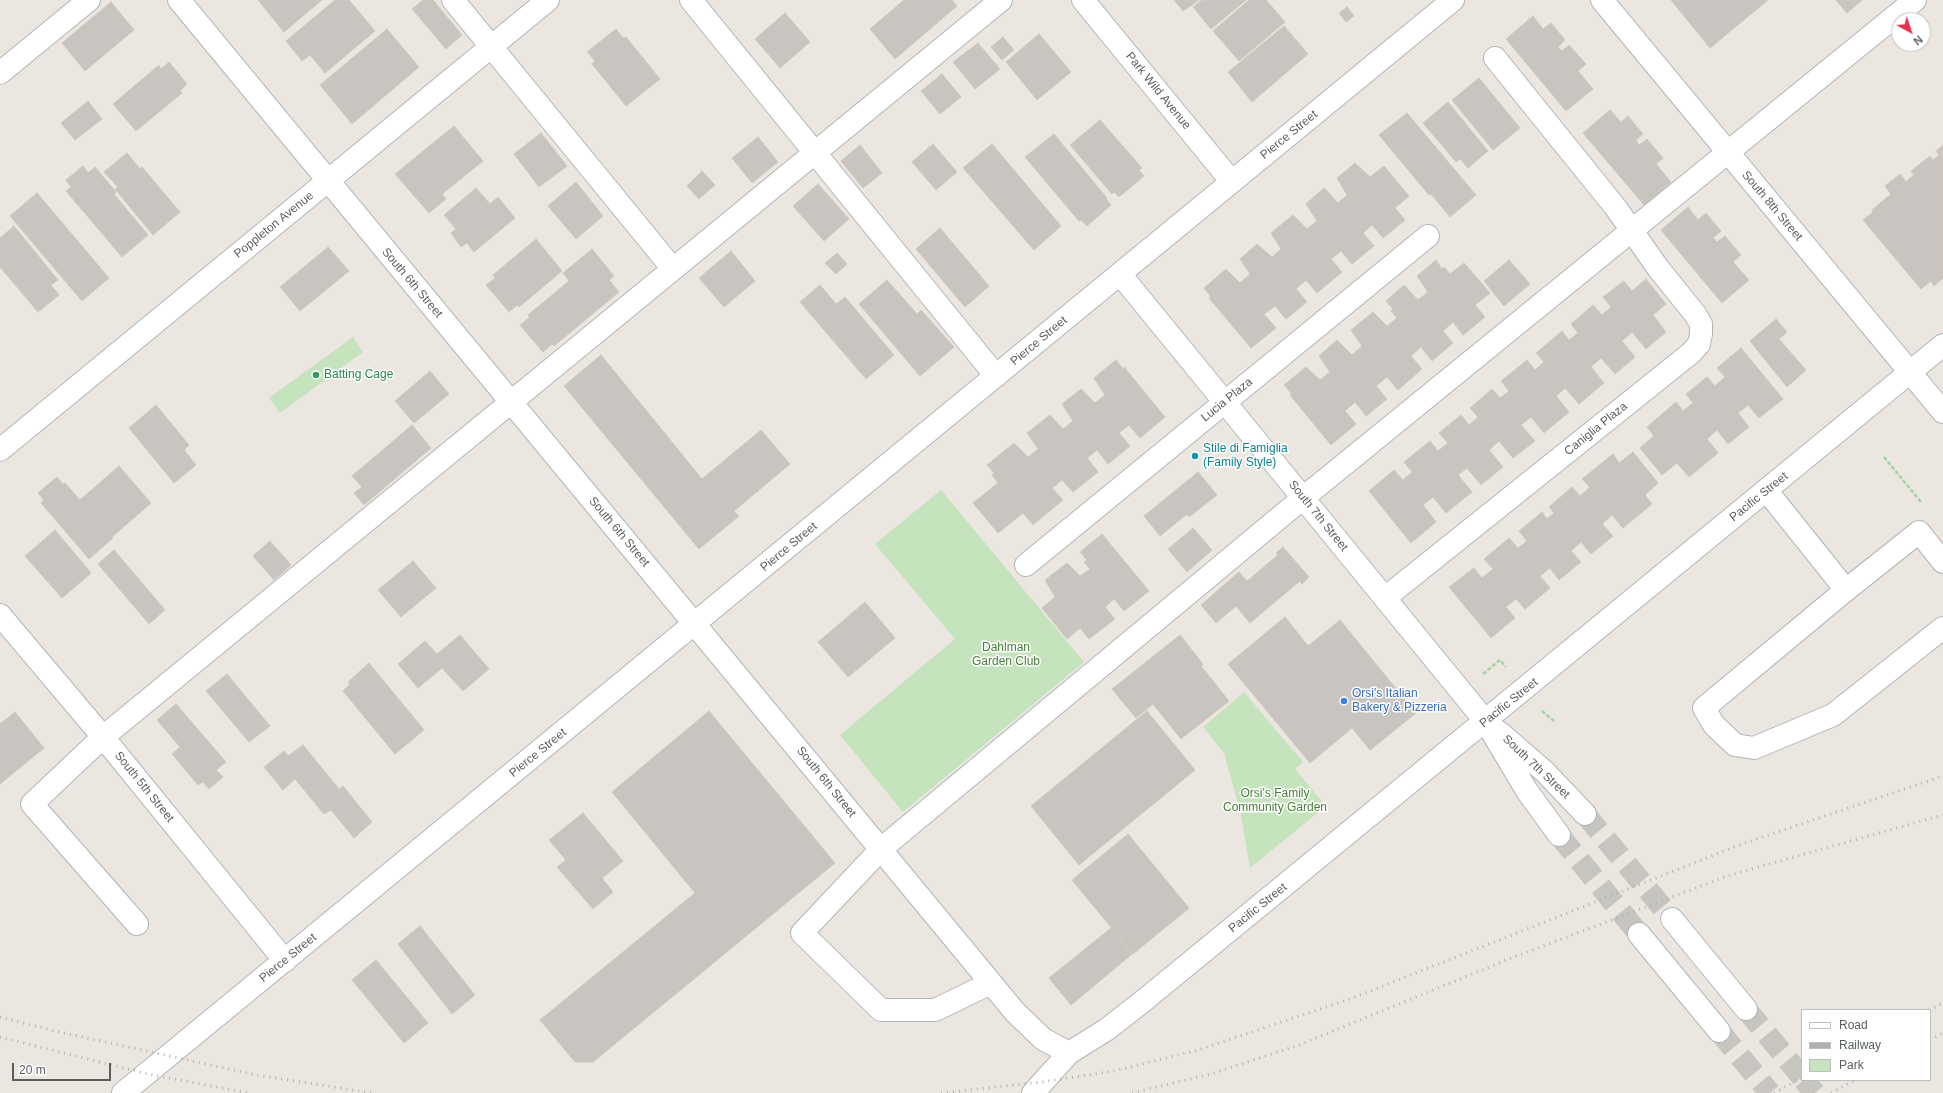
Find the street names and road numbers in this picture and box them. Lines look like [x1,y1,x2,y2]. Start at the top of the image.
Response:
street label: Park Wild Avenue [1122,49,1194,133]
street label: Pierce Street [1258,108,1320,162]
street label: South 8th Street [1739,168,1805,244]
street label: Poppleton Avenue [231,189,317,261]
street label: South 6th Street [379,245,445,321]
street label: Pierce Street [1008,313,1070,369]
street label: Lucia Plaza [1198,375,1256,425]
street label: Caniglia Plaza [1562,399,1630,459]
street label: Pacific Street [1727,469,1791,525]
street label: South 7th Street [1285,478,1351,554]
street label: South 6th Street [586,494,652,570]
street label: Pierce Street [758,519,820,575]
street label: Pacific Street [1477,675,1541,731]
street label: Pierce Street [507,726,569,780]
street label: South 7th Street [1499,732,1573,802]
street label: South 6th Street [793,744,859,820]
street label: South 5th Street [111,749,177,825]
street label: Pacific Street [1226,880,1290,936]
street label: Pierce Street [257,931,319,985]

